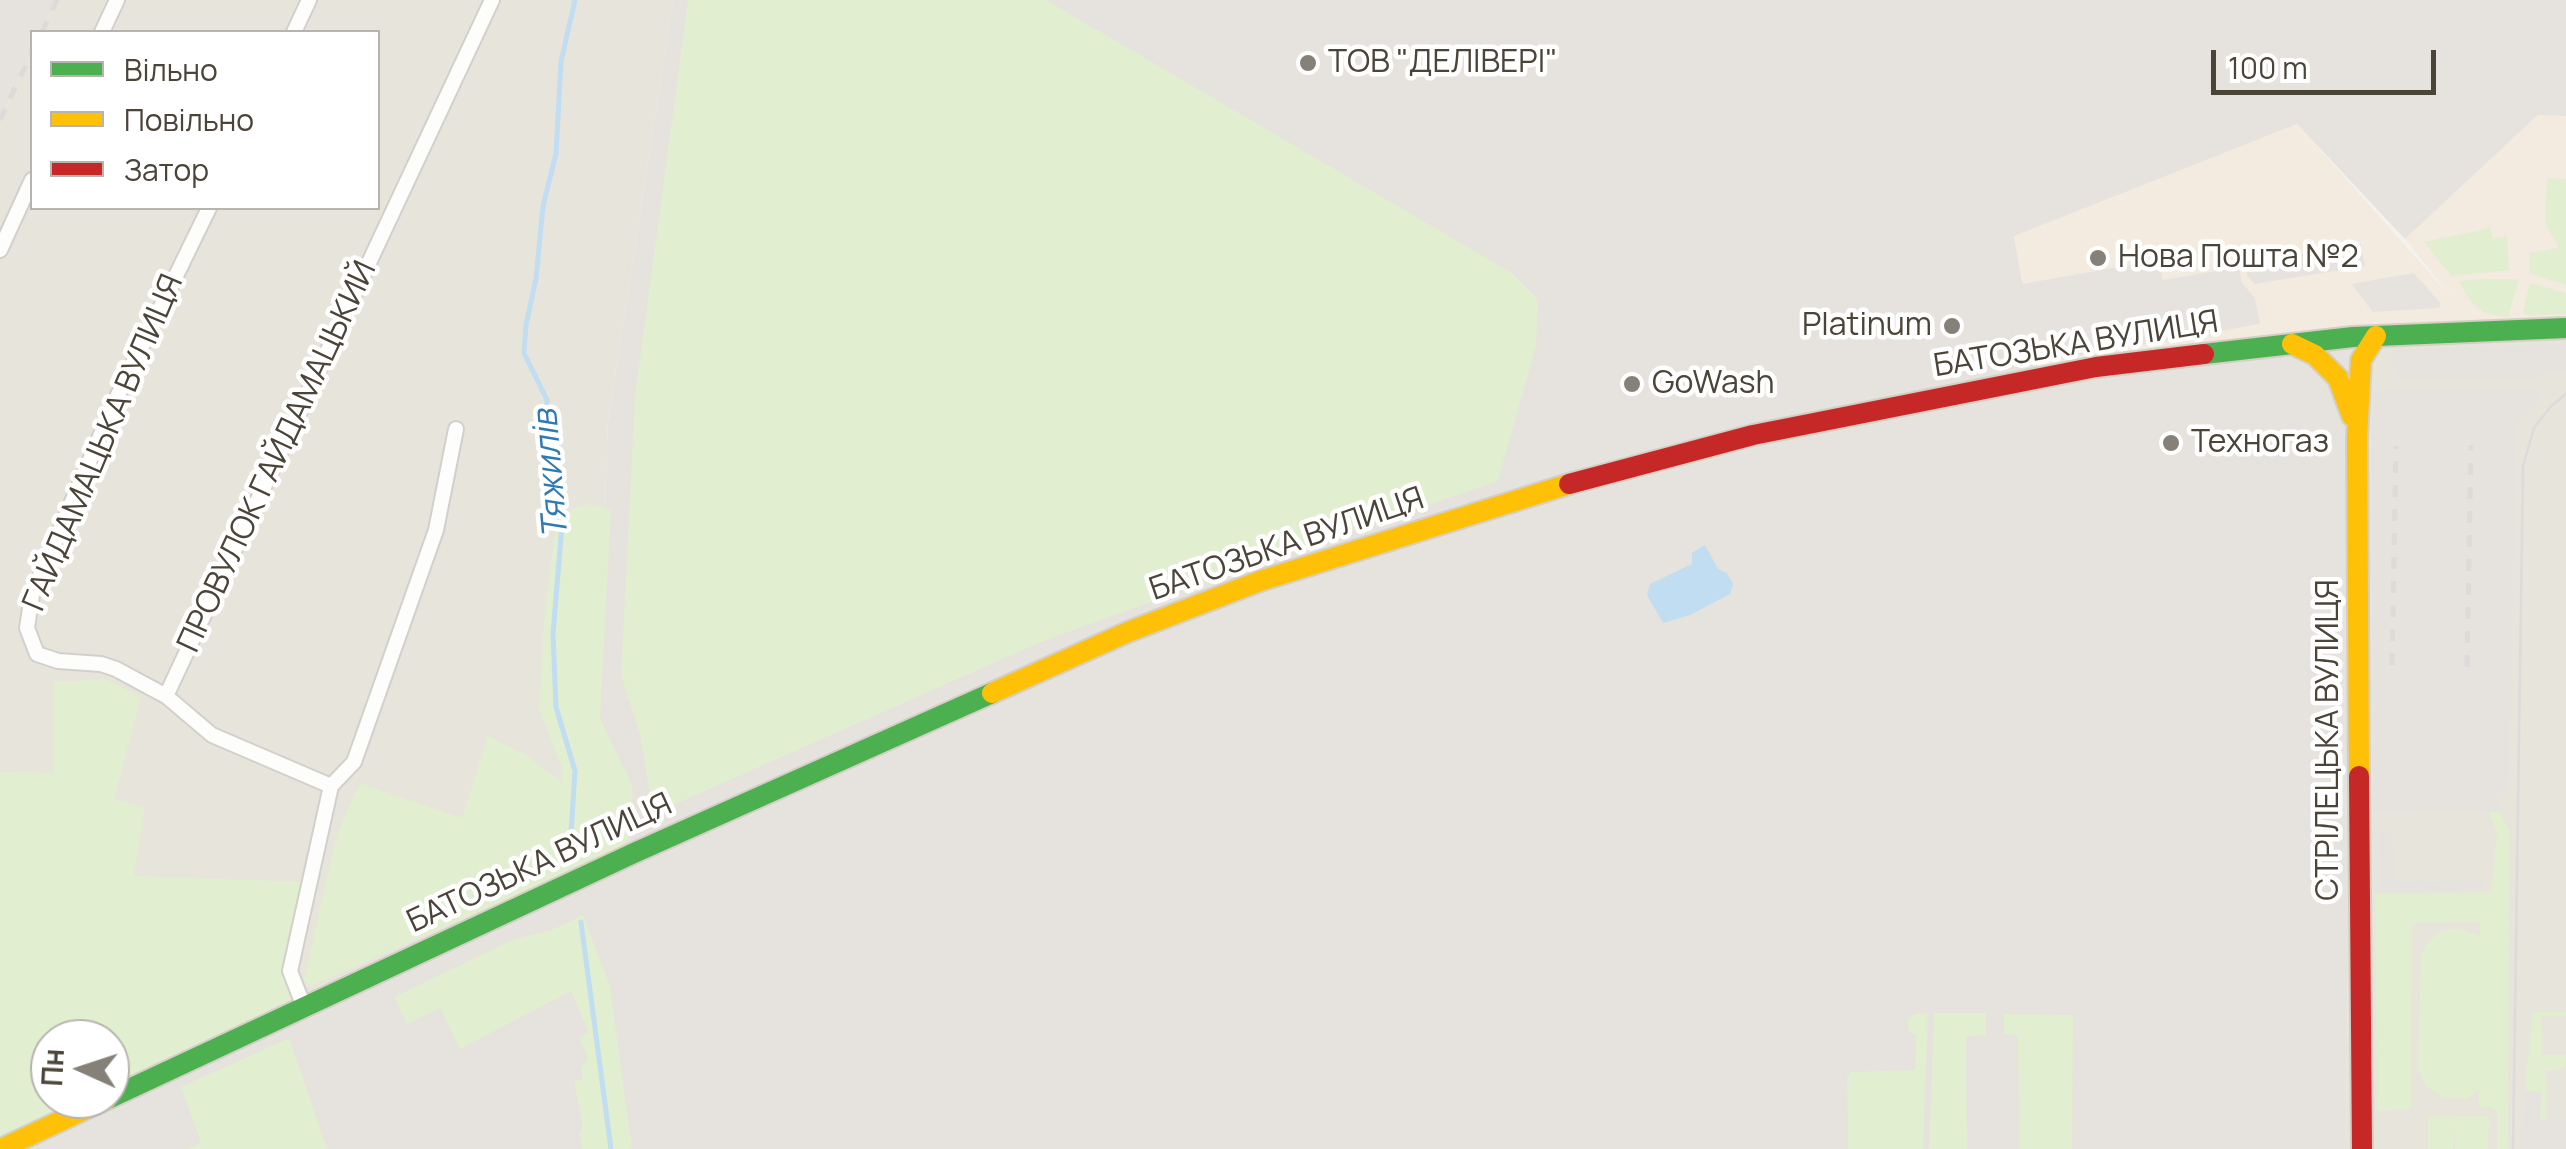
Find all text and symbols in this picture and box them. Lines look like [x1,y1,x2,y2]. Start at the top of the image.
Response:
legend [30,30,380,210]
scale bar [2216,30,2441,92]
place label: ТОВ "ДЕЛІВЕРІ" [1328,44,1558,82]
text: 100 m [2228,47,2308,88]
text: Вільно [124,49,218,90]
marker: ТОВ "ДЕЛІВЕРІ" [1297,52,1319,74]
text: Повільно [124,99,254,140]
text: Затор [124,149,209,190]
place label: Нова Пошта №2 [2118,239,2359,277]
marker: Нова Пошта №2 [2087,247,2109,269]
street label: ПРОВУЛОК ГАЙДАМАЦЬКИЙ [170,255,386,659]
street label: ГАЙДАМАЦЬКА ВУЛИЦЯ [16,269,192,617]
street label: БАТОЗЬКА ВУЛИЦЯ [1931,304,2221,386]
place label: Platinum [1802,307,1932,345]
marker: Platinum [1941,315,1963,337]
place label: GoWash [1652,365,1775,403]
marker: GoWash [1621,373,1643,395]
water label: Тяжилів [525,408,579,540]
place label: Техногаз [2191,424,2329,462]
marker: Техногаз [2160,432,2182,454]
street label: БАТОЗЬКА ВУЛИЦЯ [1145,480,1429,610]
street label: СТРІЛЕЦЬКА ВУЛИЦЯ [2310,579,2348,901]
street label: БАТОЗЬКА ВУЛИЦЯ [402,786,678,942]
north arrow [30,1019,130,1119]
text: Пн [32,1048,72,1087]

